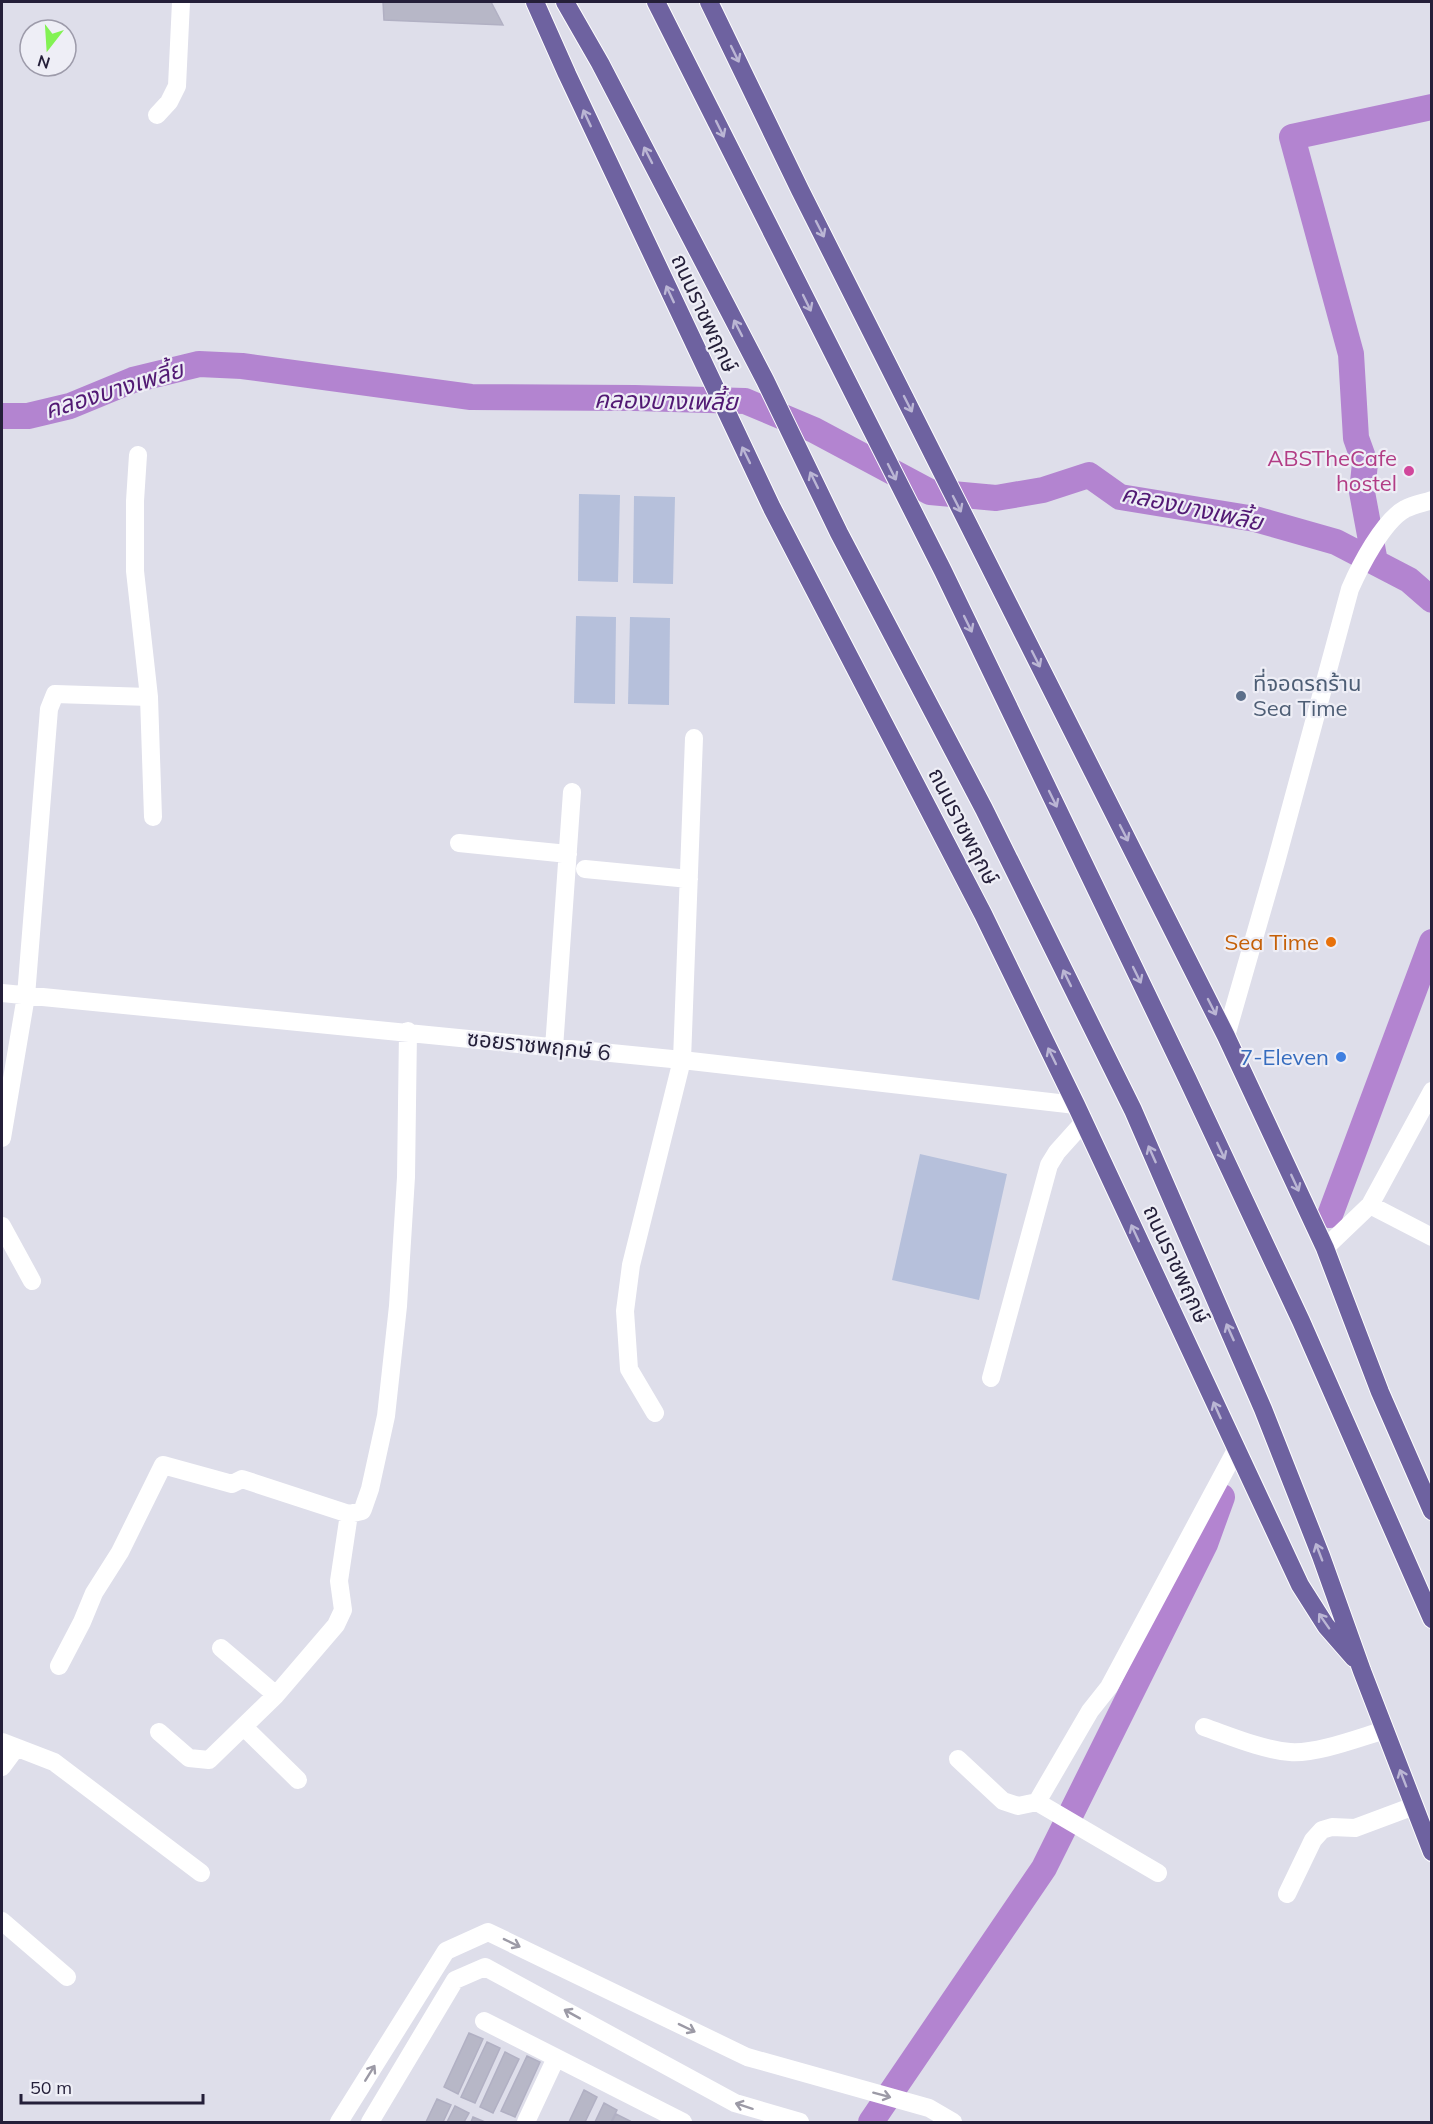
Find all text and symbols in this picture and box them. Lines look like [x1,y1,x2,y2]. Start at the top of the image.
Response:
north arrow [18,18,78,78]
one-way arrow [729,45,741,63]
text: N [35,51,52,74]
one-way arrow [581,109,593,127]
one-way arrow [715,119,726,137]
one-way arrow [642,147,653,165]
one-way arrow [815,220,827,238]
street label: ถนนราชพฤกษ์ [665,249,745,377]
one-way arrow [663,286,675,304]
one-way arrow [802,294,813,312]
one-way arrow [732,320,743,338]
water label: คลองบางเพลี้ย [40,352,188,424]
water label: คลองบางเพลี้ย [594,383,740,416]
one-way arrow [902,394,914,412]
place label: ABSTheCafe hostel [1267,444,1397,497]
one-way arrow [740,447,752,465]
one-way arrow [887,463,899,481]
marker: ABSTheCafe hostel [1402,464,1416,478]
one-way arrow [807,472,819,490]
water label: คลองบางเพลี้ย [1119,476,1267,537]
one-way arrow [952,494,964,512]
one-way arrow [963,614,975,632]
one-way arrow [1030,650,1042,668]
place label: ที่จอดรถร้าน Sea Time [1253,668,1361,722]
marker: ที่จอดรถร้าน Sea Time [1234,689,1248,703]
street label: ถนนราชพฤกษ์ [923,763,1005,889]
one-way arrow [1047,790,1059,808]
one-way arrow [1118,824,1130,841]
place label: Sea Time [1225,928,1319,956]
marker: Sea Time [1324,935,1338,949]
one-way arrow [1132,966,1144,984]
one-way arrow [1061,970,1073,988]
one-way arrow [1206,998,1218,1016]
street label: ซอยราชพฤกษ์ 6 [466,1024,612,1066]
place label: 7-Eleven [1240,1043,1329,1071]
one-way arrow [1046,1048,1058,1066]
marker: 7-Eleven [1334,1050,1348,1064]
one-way arrow [1216,1142,1228,1160]
one-way arrow [1146,1145,1157,1163]
one-way arrow [1290,1174,1302,1192]
street label: ถนนราชพฤกษ์ [1137,1200,1217,1328]
one-way arrow [1129,1224,1141,1242]
one-way arrow [1224,1324,1236,1342]
one-way arrow [1211,1401,1223,1419]
one-way arrow [1313,1543,1324,1562]
one-way arrow [1318,1614,1330,1630]
one-way arrow [1397,1769,1408,1788]
one-way arrow [502,1938,520,1950]
one-way arrow [564,2008,581,2020]
one-way arrow [678,2023,696,2035]
one-way arrow [364,2065,376,2082]
scale bar [21,2067,202,2105]
text: 50 m [30,2076,72,2099]
one-way arrow [872,2090,891,2102]
one-way arrow [735,2099,754,2110]

